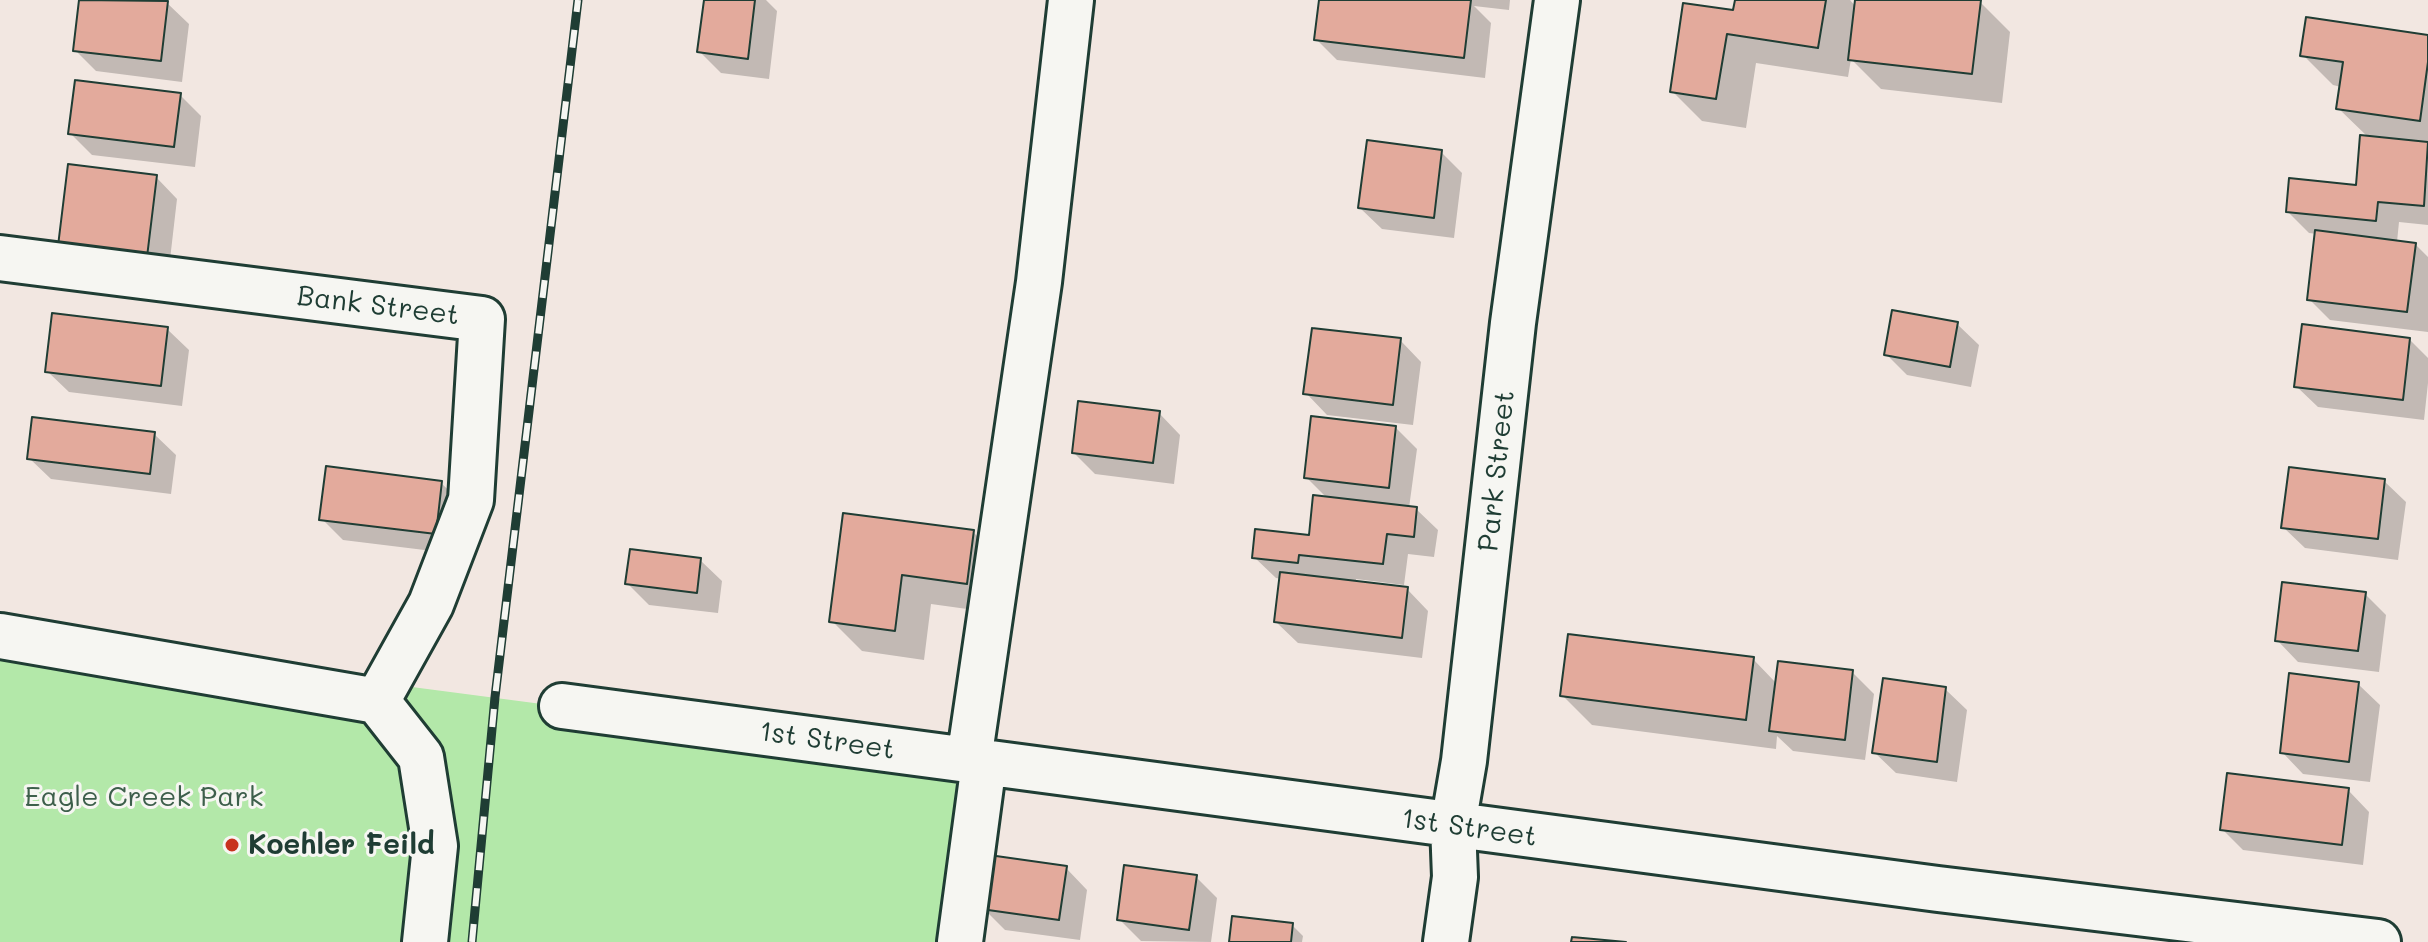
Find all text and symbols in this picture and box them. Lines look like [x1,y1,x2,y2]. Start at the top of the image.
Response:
street label: Bank Street [295,279,461,333]
street label: Park Street [1472,389,1522,553]
street label: 1st Street [757,715,897,767]
park label: Eagle Creek Park [24,780,264,814]
street label: 1st Street [1399,802,1539,854]
place label: Koehler Feild [248,828,435,862]
marker: Koehler Feild [223,836,241,854]

